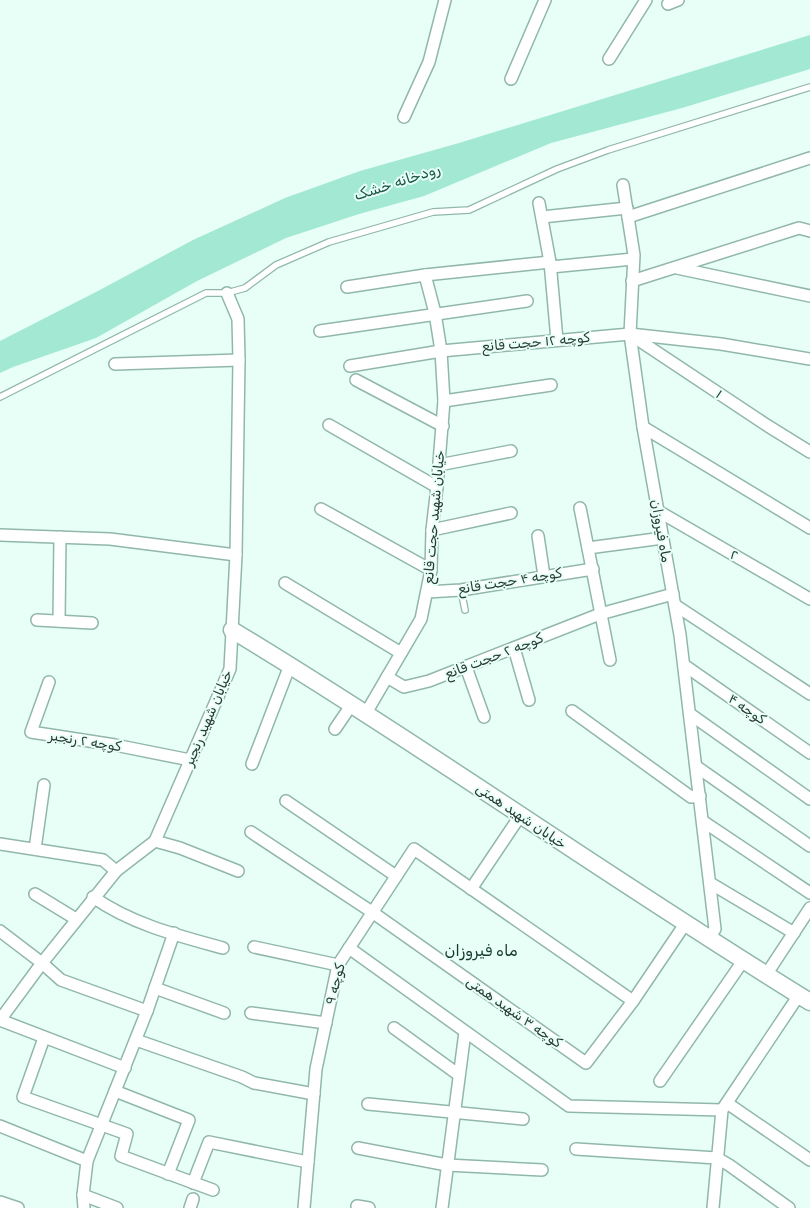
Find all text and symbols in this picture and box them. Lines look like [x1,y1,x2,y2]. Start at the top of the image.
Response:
water label: رودخانه خشک [352,160,443,205]
street label: کوچه ۱۲ حجت قانع [481,329,591,357]
street label: ۱ [712,386,726,402]
street label: خیابان شهید حجت قانع [420,450,450,584]
street label: ماه فیروزان [647,498,675,564]
street label: ۲ [727,546,741,564]
street label: کوچه ۴ حجت قانع [457,564,564,600]
street label: کوچه ۲ حجت قانع [442,629,547,684]
street label: خیابان شهید رنجبر [180,667,236,770]
street label: کوچه ۴ [725,690,770,728]
street label: کوچه ۲ رنجبر [47,727,123,755]
street label: خیابان شهید همتی [472,779,570,853]
district label: ماه فیروزان [444,941,518,961]
street label: کوچه ۹ [321,961,349,1007]
street label: کوچه ۳ شهید همتی [463,973,566,1052]

